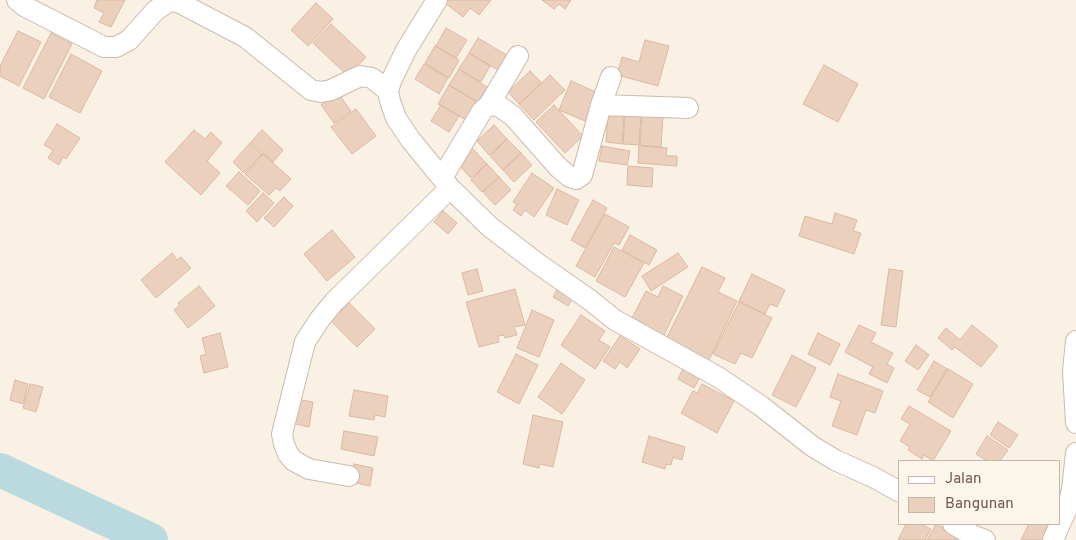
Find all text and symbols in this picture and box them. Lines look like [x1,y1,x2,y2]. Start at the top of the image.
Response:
legend [898,460,1061,525]
text: Jalan [945,470,982,489]
text: Bangunan [945,495,1014,514]

